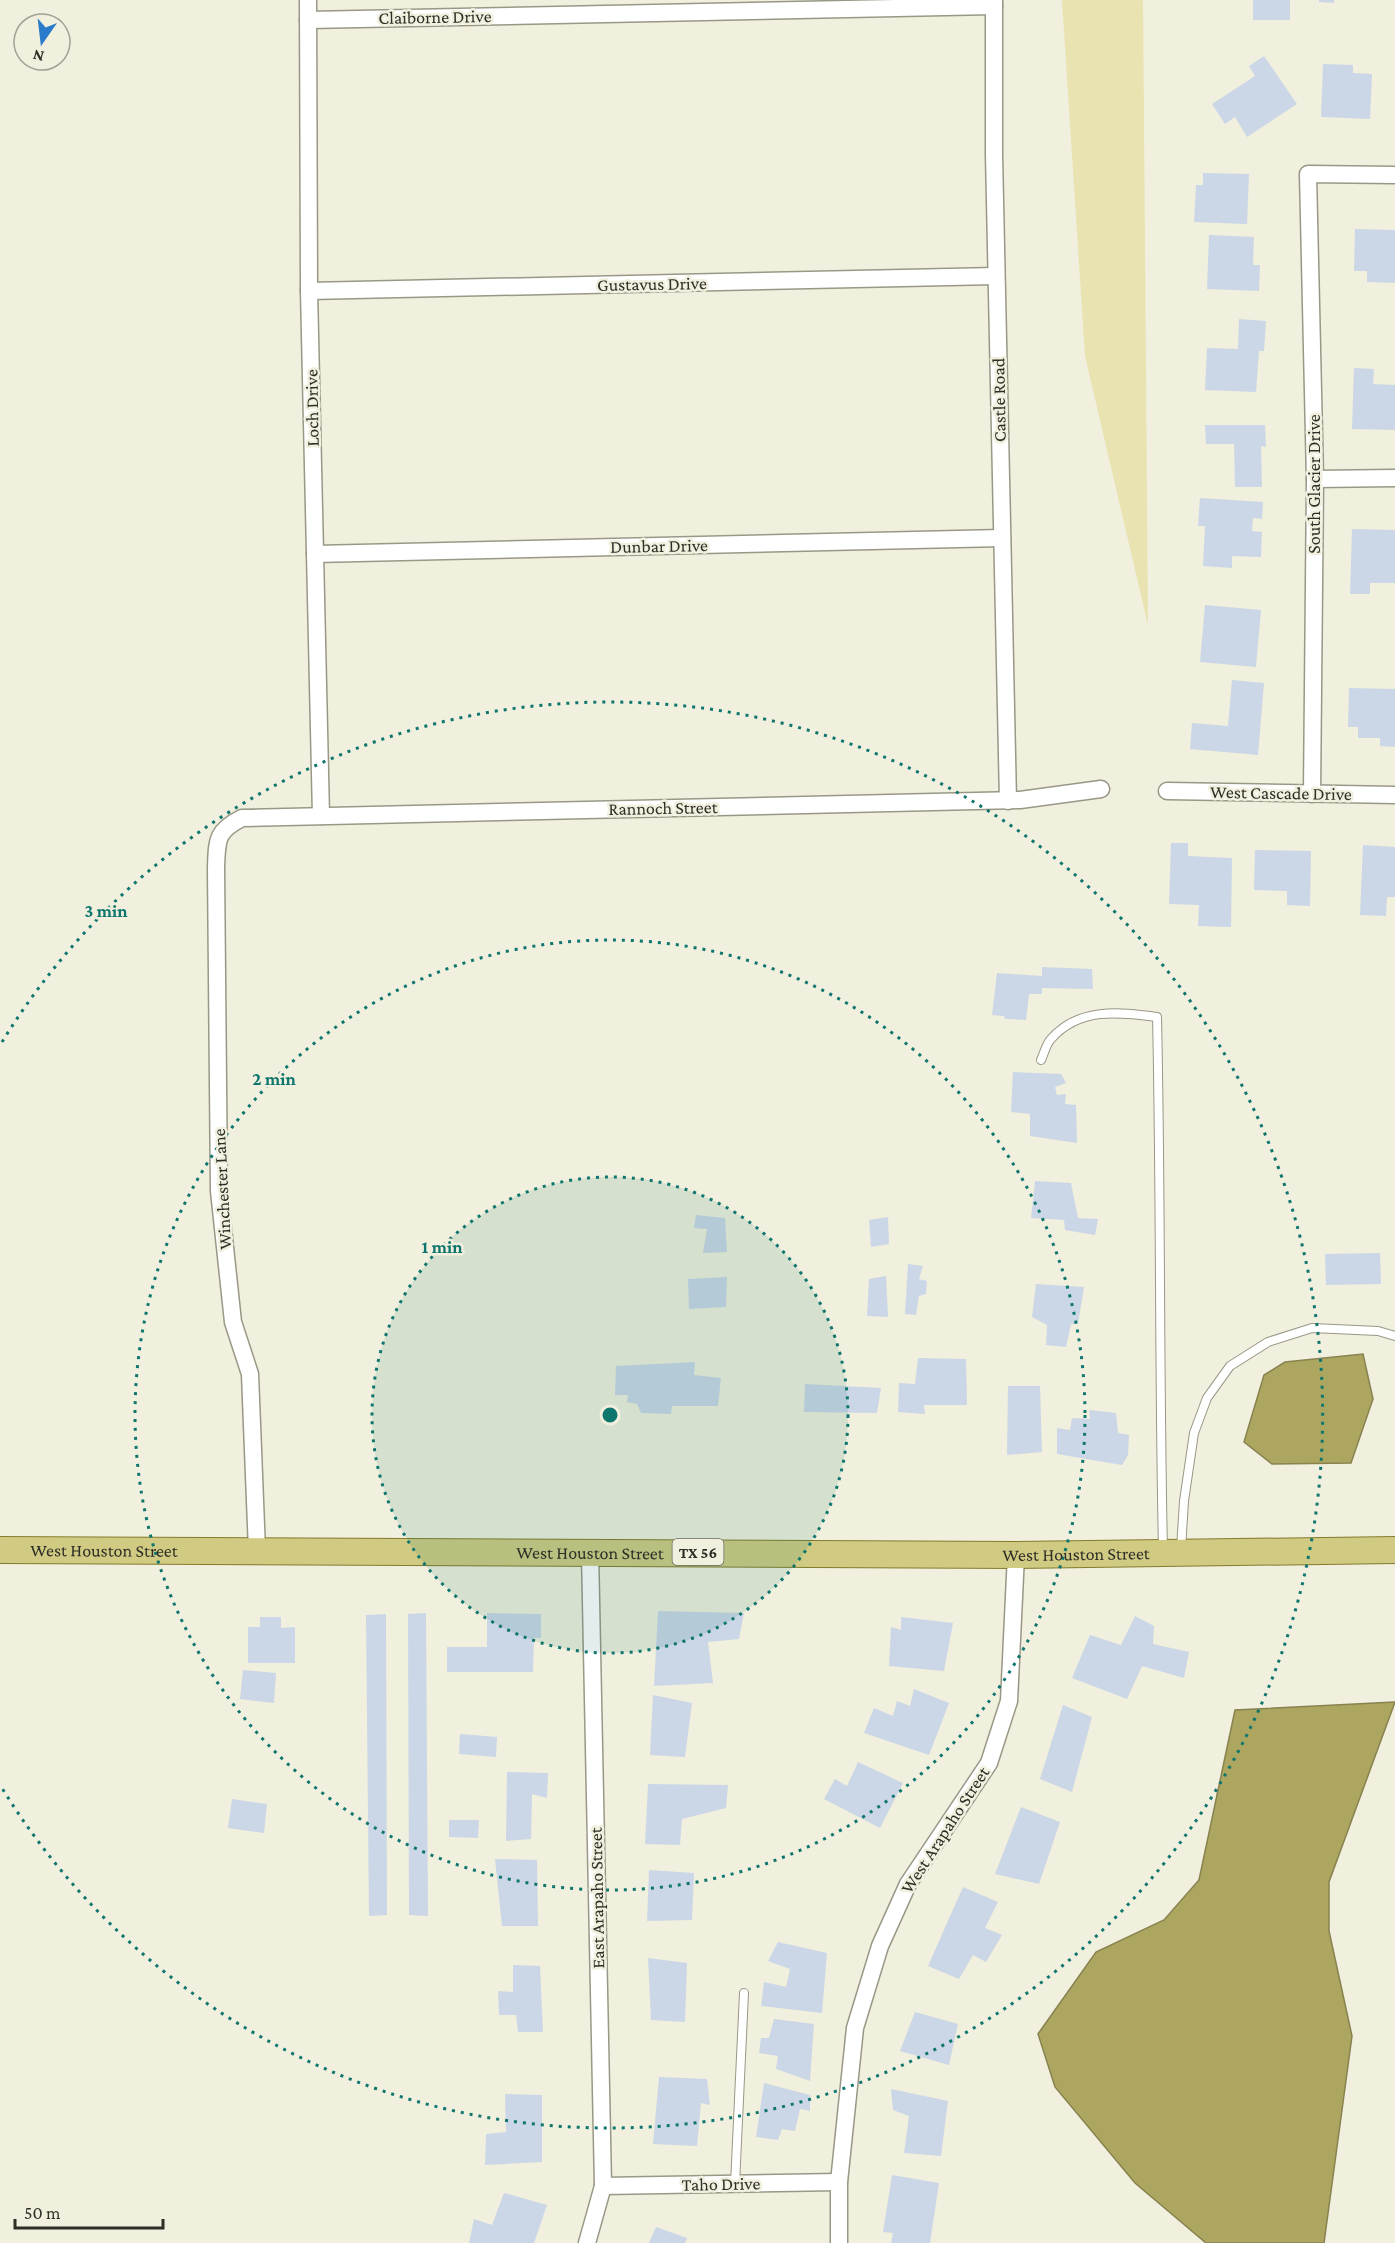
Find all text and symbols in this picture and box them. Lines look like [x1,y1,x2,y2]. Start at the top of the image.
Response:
street label: Claiborne Drive [378,6,492,28]
north arrow [12,12,72,72]
text: N [31,46,46,66]
street label: Gustavus Drive [597,273,707,295]
street label: Castle Road [988,357,1010,442]
street label: Loch Drive [301,369,323,447]
street label: South Glacier Drive [1304,414,1324,554]
street label: Dunbar Drive [610,535,708,557]
street label: West Cascade Drive [1210,782,1352,804]
street label: Rannoch Street [608,797,719,819]
text: 3 min [84,901,128,921]
text: 2 min [252,1069,296,1089]
street label: Winchester Lane [209,1128,235,1250]
text: 1 min [422,1237,463,1257]
centre of rings [600,1405,620,1425]
road number: TX 56 [672,1539,724,1565]
street label: West Houston Street [30,1540,179,1561]
street label: West Houston Street [516,1543,665,1563]
street label: West Houston Street [1002,1543,1151,1565]
street label: West Arapaho Street [897,1762,994,1897]
street label: East Arapaho Street [586,1826,608,1969]
street label: Taho Drive [682,2173,761,2195]
scale bar [15,2192,164,2230]
text: 50 m [24,2203,61,2223]

